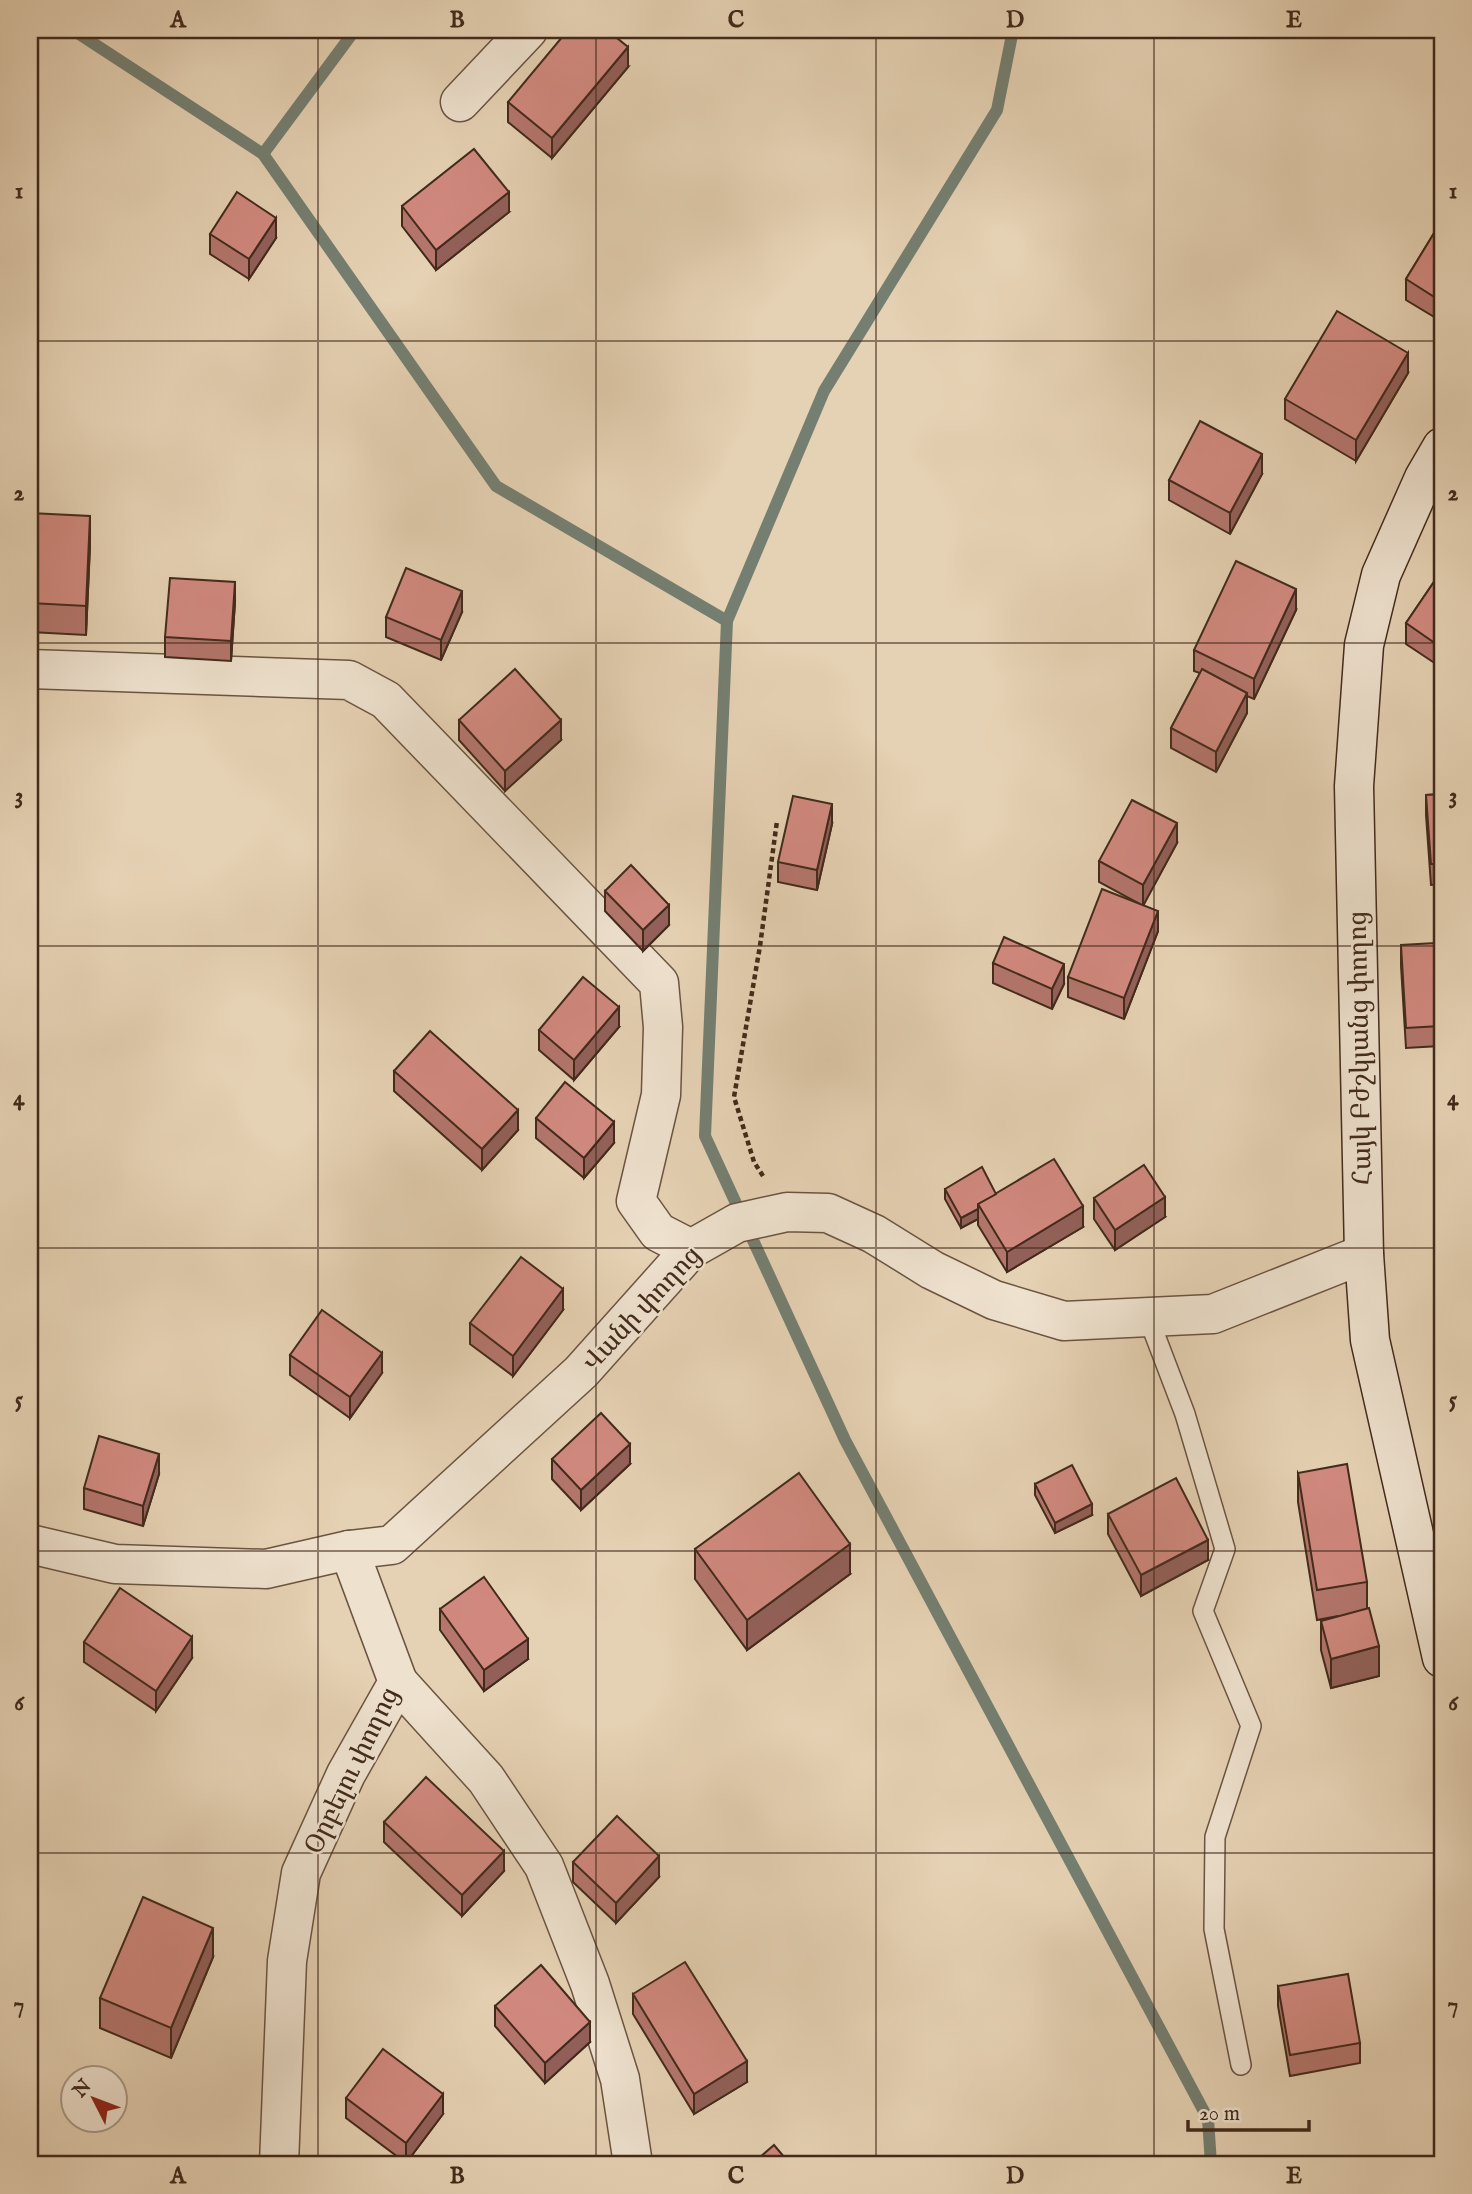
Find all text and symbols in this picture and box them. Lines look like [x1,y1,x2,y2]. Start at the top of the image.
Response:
text: A [169,6,187,35]
text: B [449,6,465,35]
text: C [728,6,745,35]
text: D [1006,6,1024,35]
text: E [1286,6,1302,35]
text: 1 [15,177,23,206]
text: 1 [1449,177,1457,206]
text: 2 [14,479,25,508]
text: 2 [1448,479,1459,508]
text: 3 [15,782,23,811]
text: 3 [1449,782,1457,811]
street label: Հայկ Բժշկյանց փողոց [1342,911,1379,1185]
text: 4 [13,1084,25,1113]
text: 4 [1447,1084,1459,1113]
street label: Վանի փողոց [576,1239,709,1379]
text: 5 [15,1386,24,1415]
text: 5 [1449,1386,1458,1415]
street label: Օրբելու փողոց [298,1682,407,1860]
text: 6 [14,1689,25,1718]
text: 6 [1448,1689,1459,1718]
text: 7 [14,1991,24,2020]
text: 7 [1448,1991,1458,2020]
north arrow [60,2064,130,2134]
text: N [68,2074,98,2104]
scale bar [1188,2089,1309,2133]
text: 20 m [1199,2101,1240,2128]
text: A [169,2162,187,2191]
text: B [449,2162,465,2191]
text: C [728,2162,745,2191]
text: D [1006,2162,1024,2191]
text: E [1286,2162,1302,2191]

